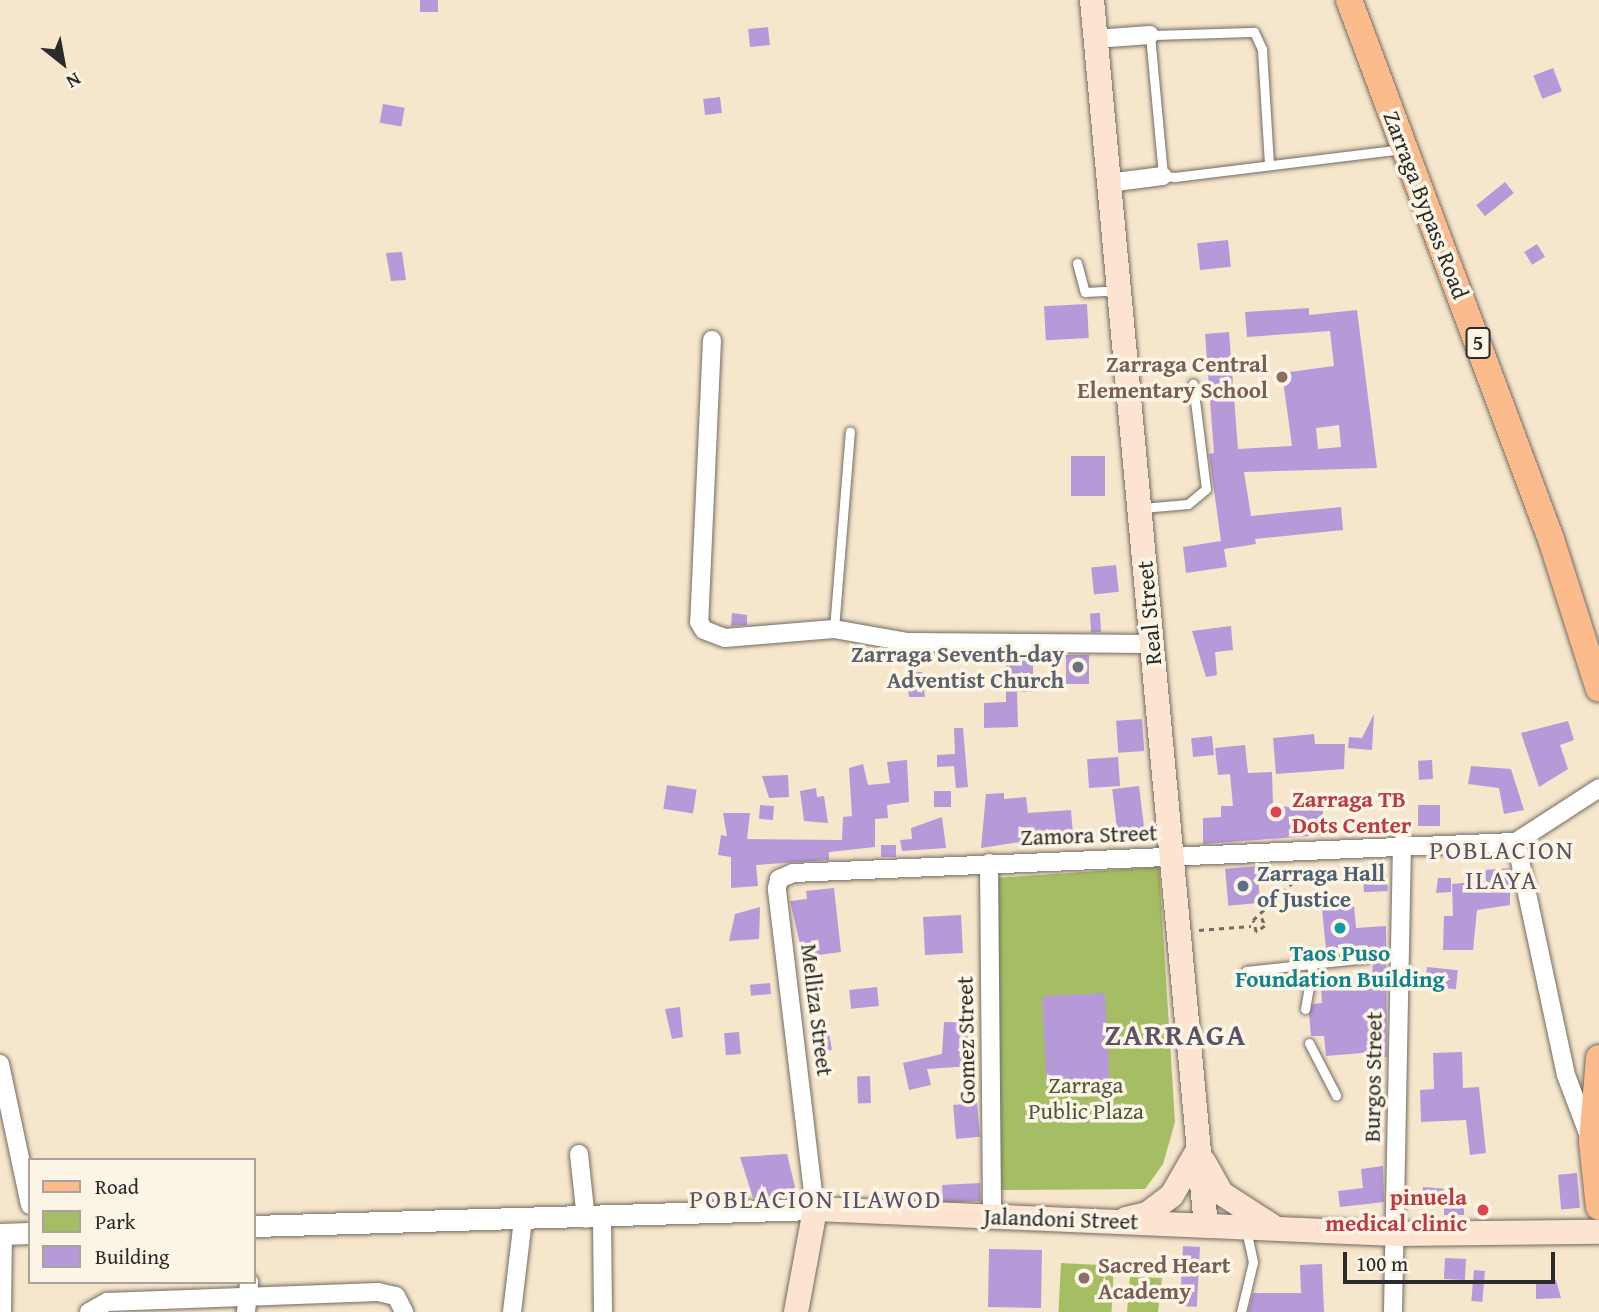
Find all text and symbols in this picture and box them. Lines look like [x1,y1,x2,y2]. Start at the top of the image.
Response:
north arrow [28,28,98,98]
text: N [61,66,86,96]
street label: Zarraga Bypass Road [1377,107,1475,303]
road number: 5 [1464,326,1492,360]
place label: Zarraga Central Elementary School [1077,350,1268,404]
marker: Zarraga Central Elementary School [1274,369,1290,385]
street label: Real Street [1131,560,1167,666]
place label: Zarraga Seventh-day Adventist Church [851,640,1064,694]
marker: Zarraga Seventh-day Adventist Church [1070,659,1086,675]
place label: Zarraga TB Dots Center [1292,785,1411,839]
marker: Zarraga TB Dots Center [1266,802,1286,822]
street label: Zamora Street [1020,819,1158,851]
district label: POBLACION ILAYA [1430,834,1574,896]
place label: Zarraga Hall of Justice [1257,859,1385,913]
marker: Zarraga Hall of Justice [1235,878,1251,894]
marker: Taos Puso Foundation Building [1332,920,1348,936]
place label: Taos Puso Foundation Building [1235,939,1445,993]
street label: Melliza Street [795,942,839,1078]
street label: Gomez Street [951,976,981,1104]
street label: Burgos Street [1358,1012,1388,1142]
district label: ZARRAGA [1105,1016,1247,1052]
park label: Zarraga Public Plaza [1028,1071,1144,1125]
legend [28,1158,256,1284]
text: Road [95,1171,139,1202]
district label: POBLACION ILAWOD [691,1183,941,1215]
place label: pinuela medical clinic [1325,1183,1467,1237]
marker: pinuela medical clinic [1473,1200,1493,1220]
street label: Jalandoni Street [983,1203,1139,1235]
text: Park [95,1206,136,1237]
scale bar [1347,1238,1559,1282]
text: Building [95,1241,169,1272]
text: 100 m [1356,1248,1408,1279]
place label: Sacred Heart Academy [1098,1251,1231,1305]
marker: Sacred Heart Academy [1076,1270,1092,1286]

